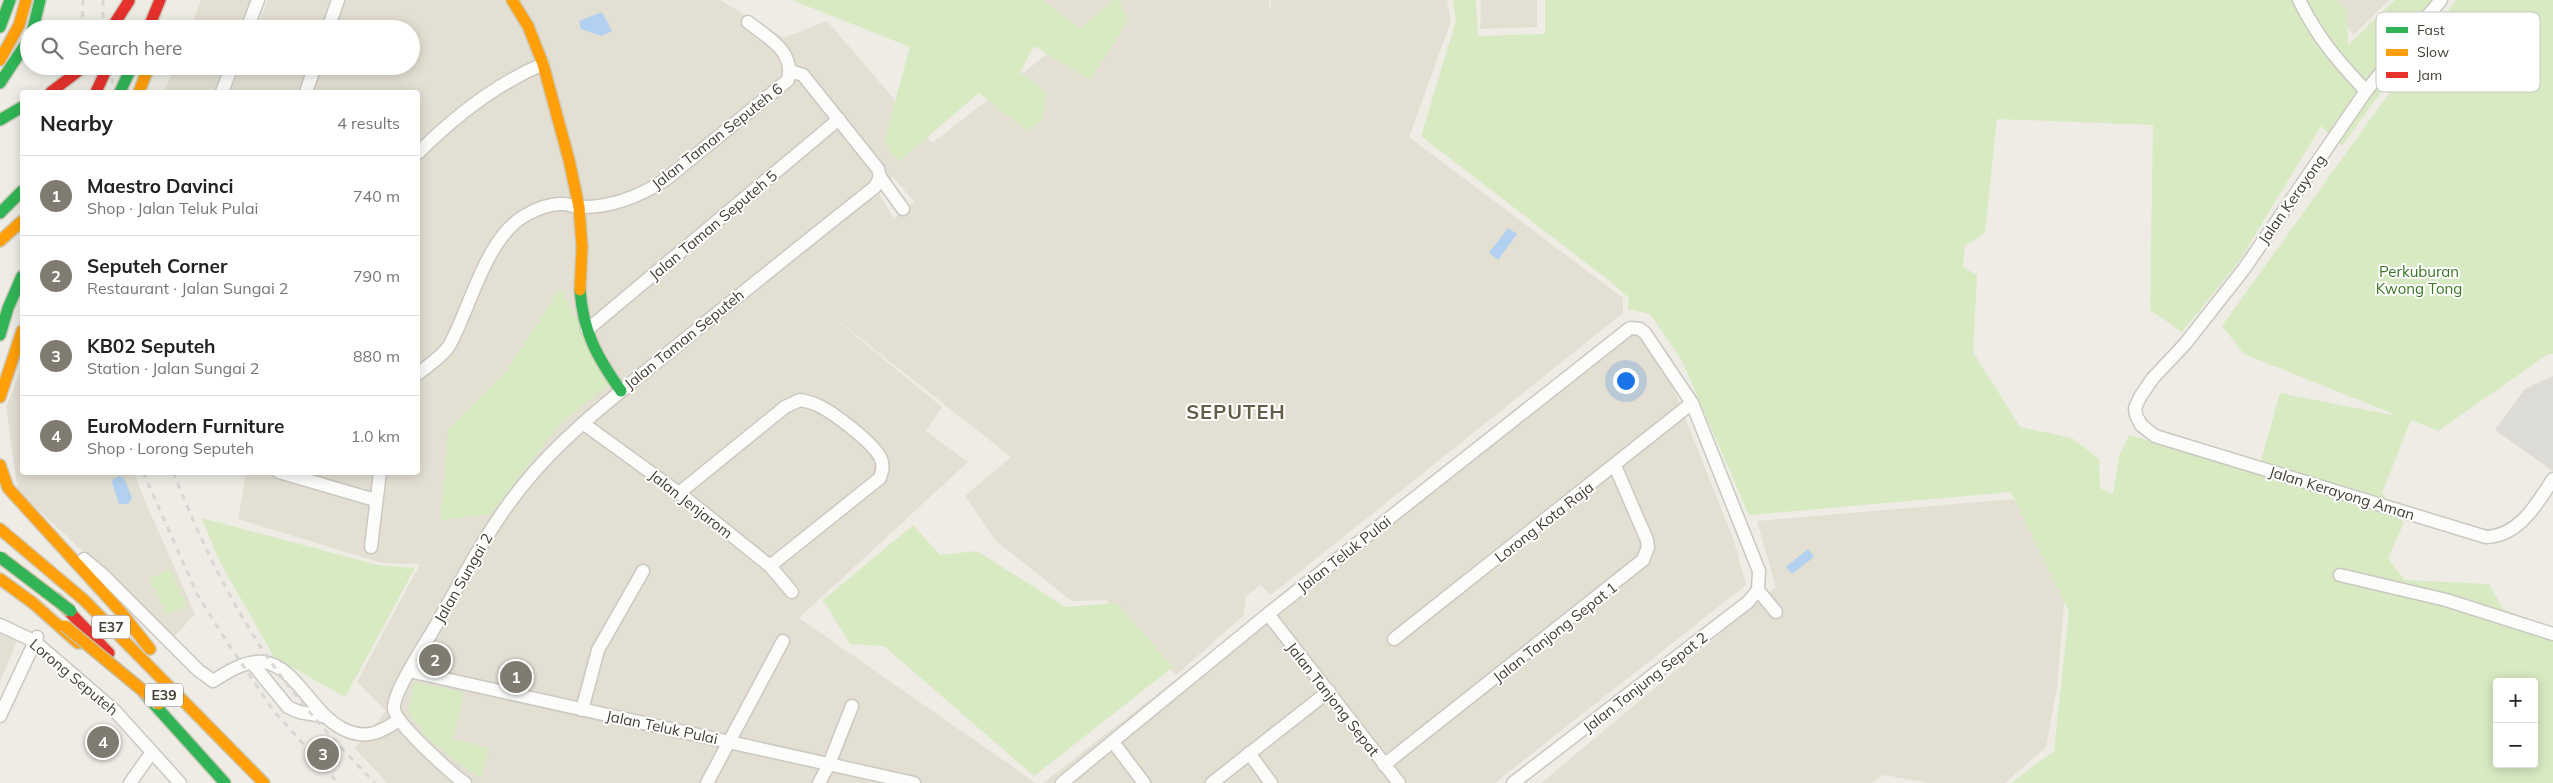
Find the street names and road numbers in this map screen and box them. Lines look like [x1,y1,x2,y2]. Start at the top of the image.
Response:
street label: Jalan Taman Seputeh 6 [648,79,786,193]
street label: Jalan Kerayong [2254,150,2330,248]
street label: Jalan Taman Seputeh 5 [645,166,781,284]
street label: Jalan Taman Seputeh [620,285,748,393]
street label: Jalan Kerayong Aman [2267,462,2417,524]
street label: Jalan Jenjarom [645,465,737,543]
street label: Lorong Kota Raja [1491,477,1597,567]
street label: Jalan Teluk Pulai [1293,512,1395,596]
street label: Jalan Sungai 2 [430,530,496,626]
street label: Jalan Tanjong Sepat 1 [1489,578,1621,686]
road number: E37 [92,616,130,638]
street label: Jalan Tanjung Sepat 2 [1579,628,1711,736]
street label: Lorong Seputeh [26,634,122,720]
street label: Jalan Tanjong Sepat [1283,638,1383,760]
road number: E39 [145,684,183,706]
street label: Jalan Teluk Pulai [604,706,720,748]

